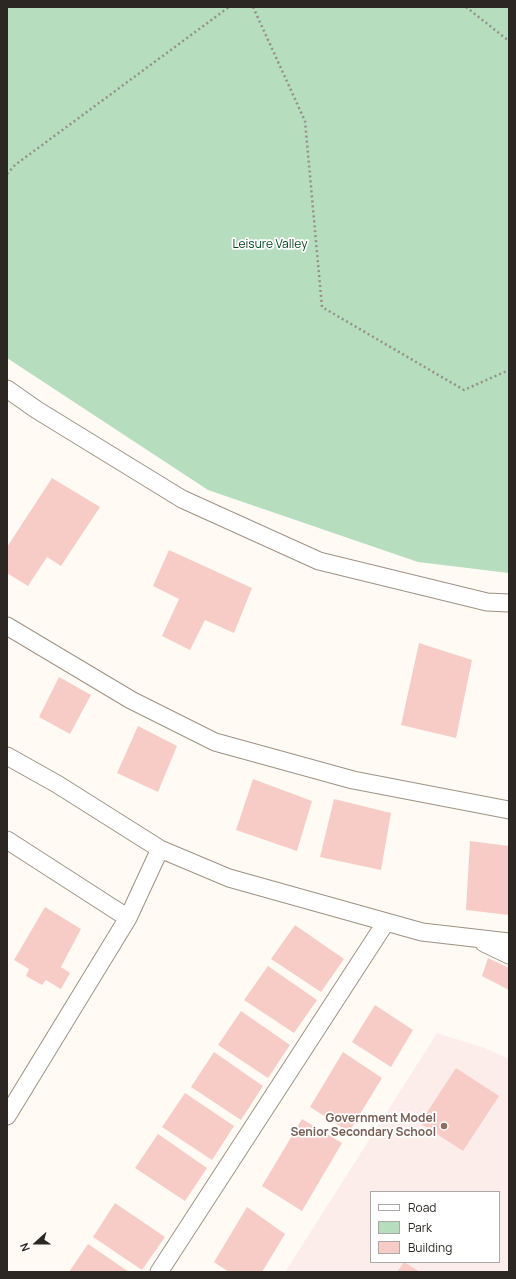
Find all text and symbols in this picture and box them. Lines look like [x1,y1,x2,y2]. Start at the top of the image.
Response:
park label: Leisure Valley [232,238,308,252]
place label: Government Model Senior Secondary School [290,1112,436,1140]
marker: Government Model Senior Secondary School [439,1121,449,1131]
legend [370,1191,500,1263]
text: Road [408,1199,436,1216]
text: Park [408,1219,432,1236]
north arrow [16,1223,56,1263]
text: Building [408,1239,452,1256]
text: N [16,1241,33,1254]

